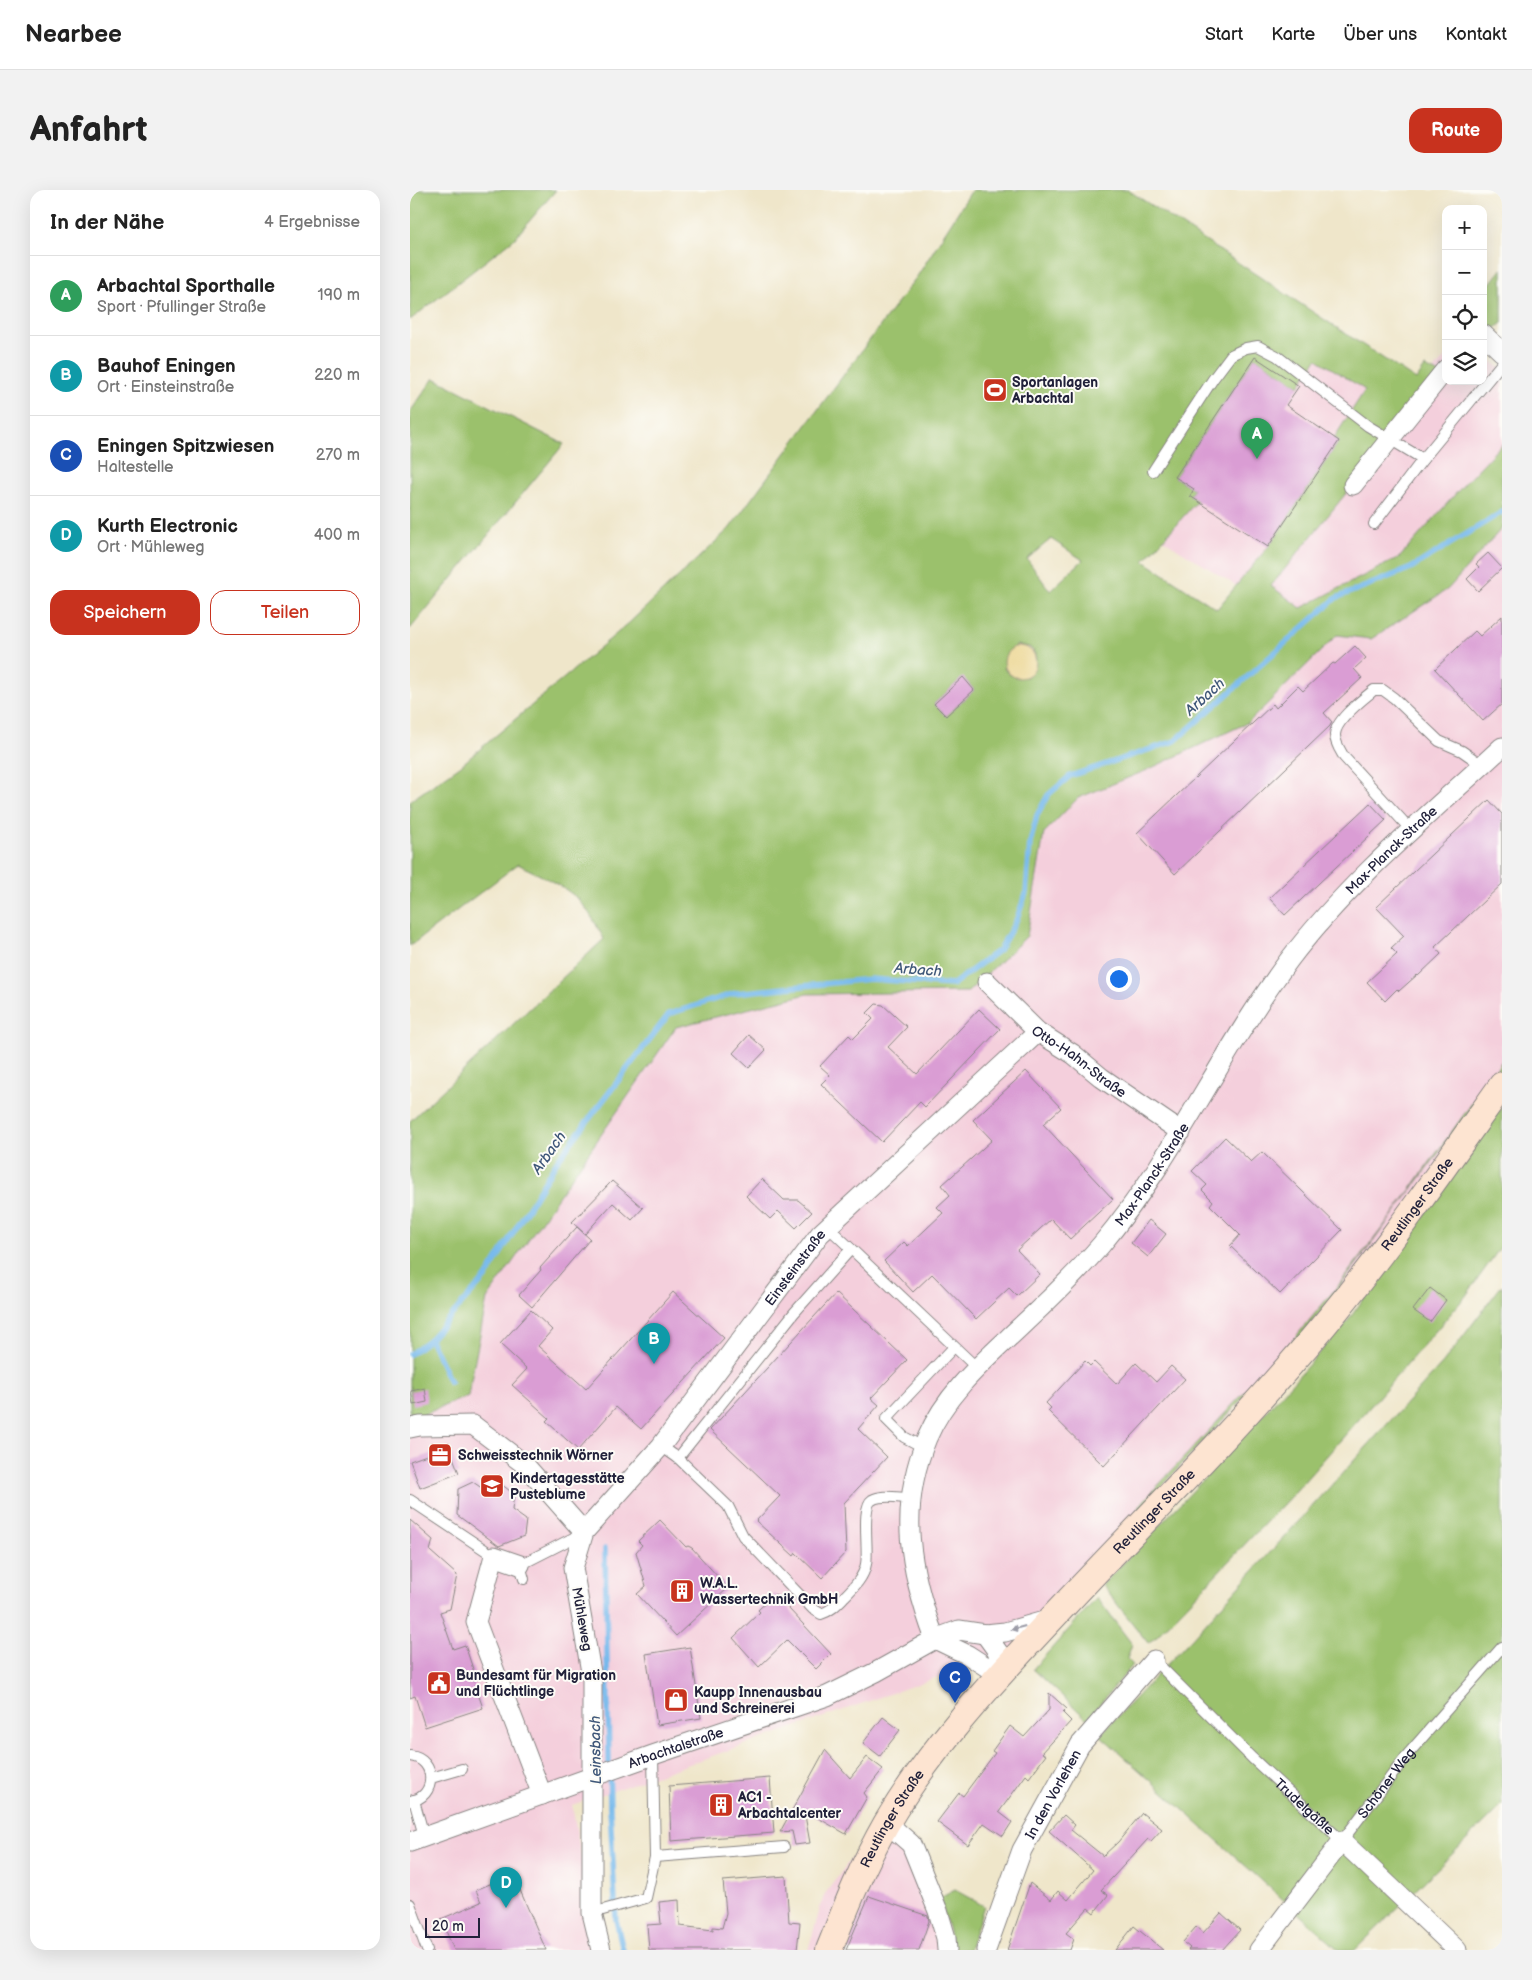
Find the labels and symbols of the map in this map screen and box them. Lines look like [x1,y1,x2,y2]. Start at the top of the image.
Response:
place label: Sportanlagen Arbachtal [1011,374,1098,407]
sports icon: Sportanlagen Arbachtal [982,377,1008,403]
pin: A [1241,418,1273,459]
water label: Arbach [1180,674,1229,721]
street label: Max-Planck-Straße [1342,802,1441,898]
water label: Arbach [893,959,942,981]
your location [1106,966,1132,992]
street label: Otto-Hahn-Straße [1028,1022,1130,1101]
street label: Max-Planck-Straße [1111,1120,1192,1229]
water label: Arbach [527,1128,570,1179]
street label: Reutlinger Straße [1377,1154,1457,1254]
street label: Einsteinstraße [761,1226,829,1309]
pin: B [638,1323,670,1364]
office icon: Schweisstechnik Wörner [427,1442,453,1468]
place label: Schweisstechnik Wörner [458,1447,614,1464]
street label: Reutlinger Straße [1109,1465,1199,1557]
place label: Kindertagesstätte Pusteblume [510,1470,624,1503]
school or university icon: Kindertagesstätte Pusteblume [479,1473,505,1499]
place label: W.A.L. Wassertechnik GmbH [700,1575,838,1608]
building icon: W.A.L. Wassertechnik GmbH [669,1578,695,1604]
street label: Mühleweg [568,1586,596,1652]
one-way arrow [1011,1625,1026,1633]
pin: C [939,1662,971,1703]
place label: Bundesamt für Migration und Flüchtlinge [456,1667,616,1700]
public building icon: Bundesamt für Migration und Flüchtlinge [426,1670,452,1696]
place label: Kaupp Innenausbau und Schreinerei [694,1684,822,1717]
shop icon: Kaupp Innenausbau und Schreinerei [663,1687,689,1713]
water label: Leinsbach [586,1715,606,1785]
street label: Arbachtalstraße [626,1723,726,1772]
street label: Schöner Weg [1354,1744,1418,1822]
street label: In den Vorlehen [1021,1746,1084,1842]
street label: Reutlinger Straße [856,1766,927,1870]
street label: Trudelgäßle [1271,1775,1338,1838]
place label: AC1 - Arbachtalcenter [737,1789,842,1822]
building icon: AC1 - Arbachtalcenter [708,1792,734,1818]
pin: D [490,1867,522,1908]
scale bar [425,1915,480,1938]

